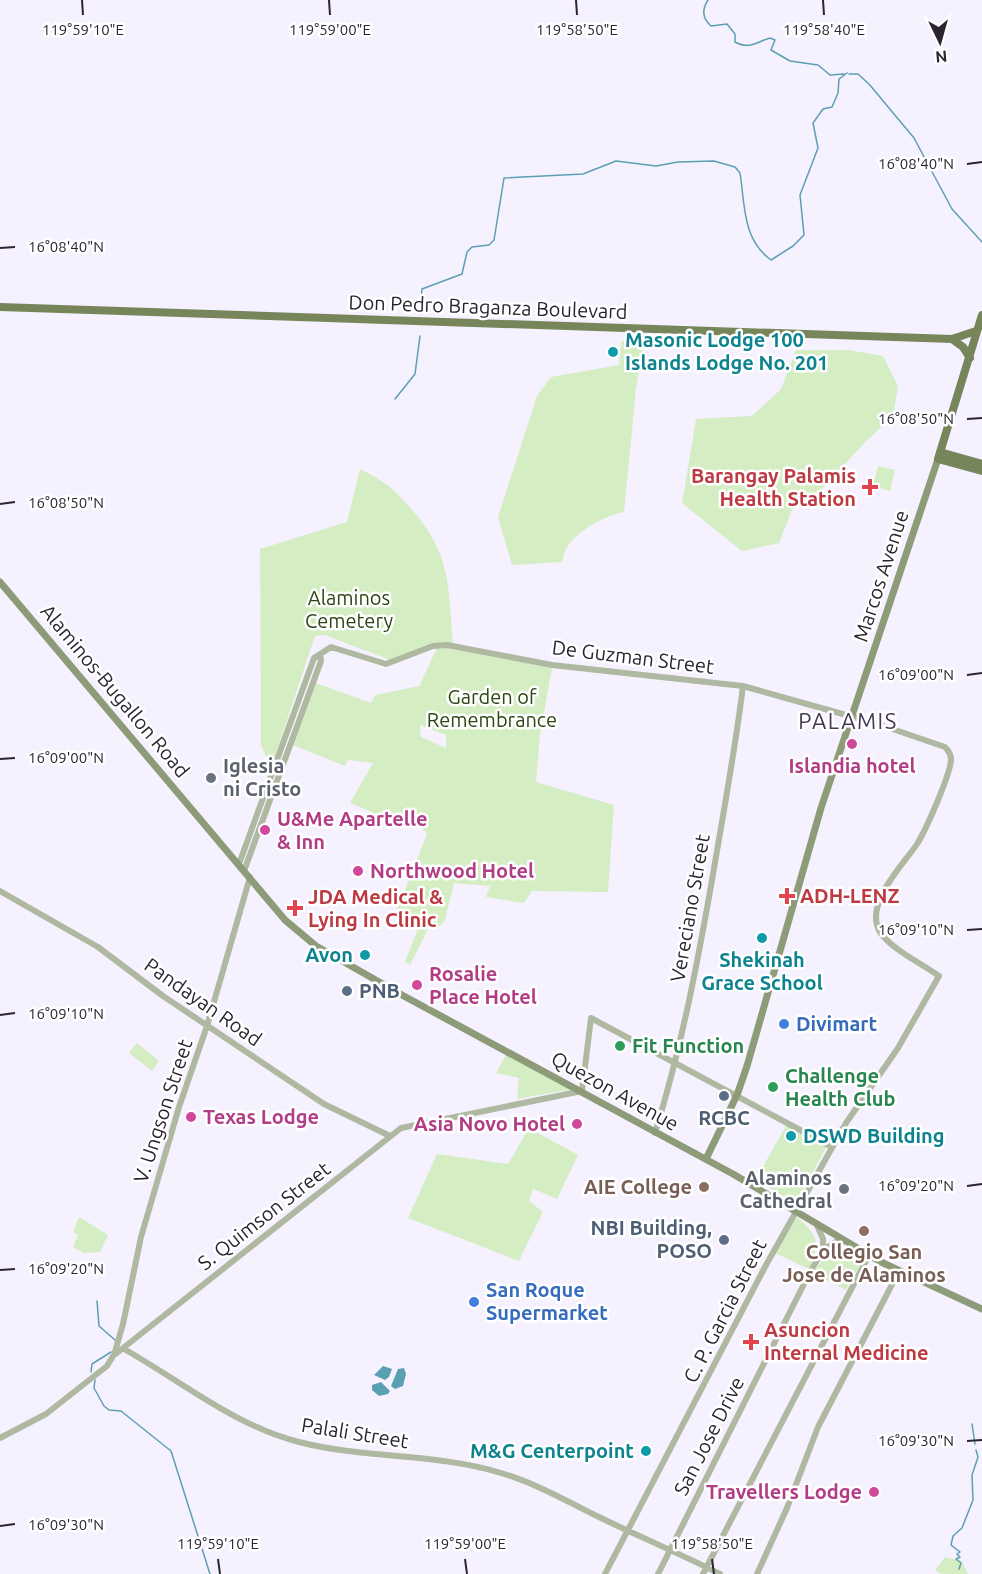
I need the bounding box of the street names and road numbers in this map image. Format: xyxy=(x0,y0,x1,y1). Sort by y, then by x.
street label: Don Pedro Braganza Boulevard xyxy=(348,290,628,323)
street label: Marcos Avenue xyxy=(848,507,913,644)
street label: Alaminos-Bugallon Road xyxy=(36,600,194,782)
street label: De Guzman Street xyxy=(551,635,715,678)
street label: Vereciano Street xyxy=(665,832,714,984)
street label: Pandayan Road xyxy=(140,953,266,1050)
street label: V. Ungson Street xyxy=(128,1036,197,1186)
street label: Quezon Avenue xyxy=(548,1046,683,1135)
street label: S. Quimson Street xyxy=(193,1157,335,1274)
street label: C. P. Garcia Street xyxy=(678,1235,771,1386)
street label: San Jose Drive xyxy=(669,1373,748,1499)
street label: Palali Street xyxy=(300,1413,410,1452)

